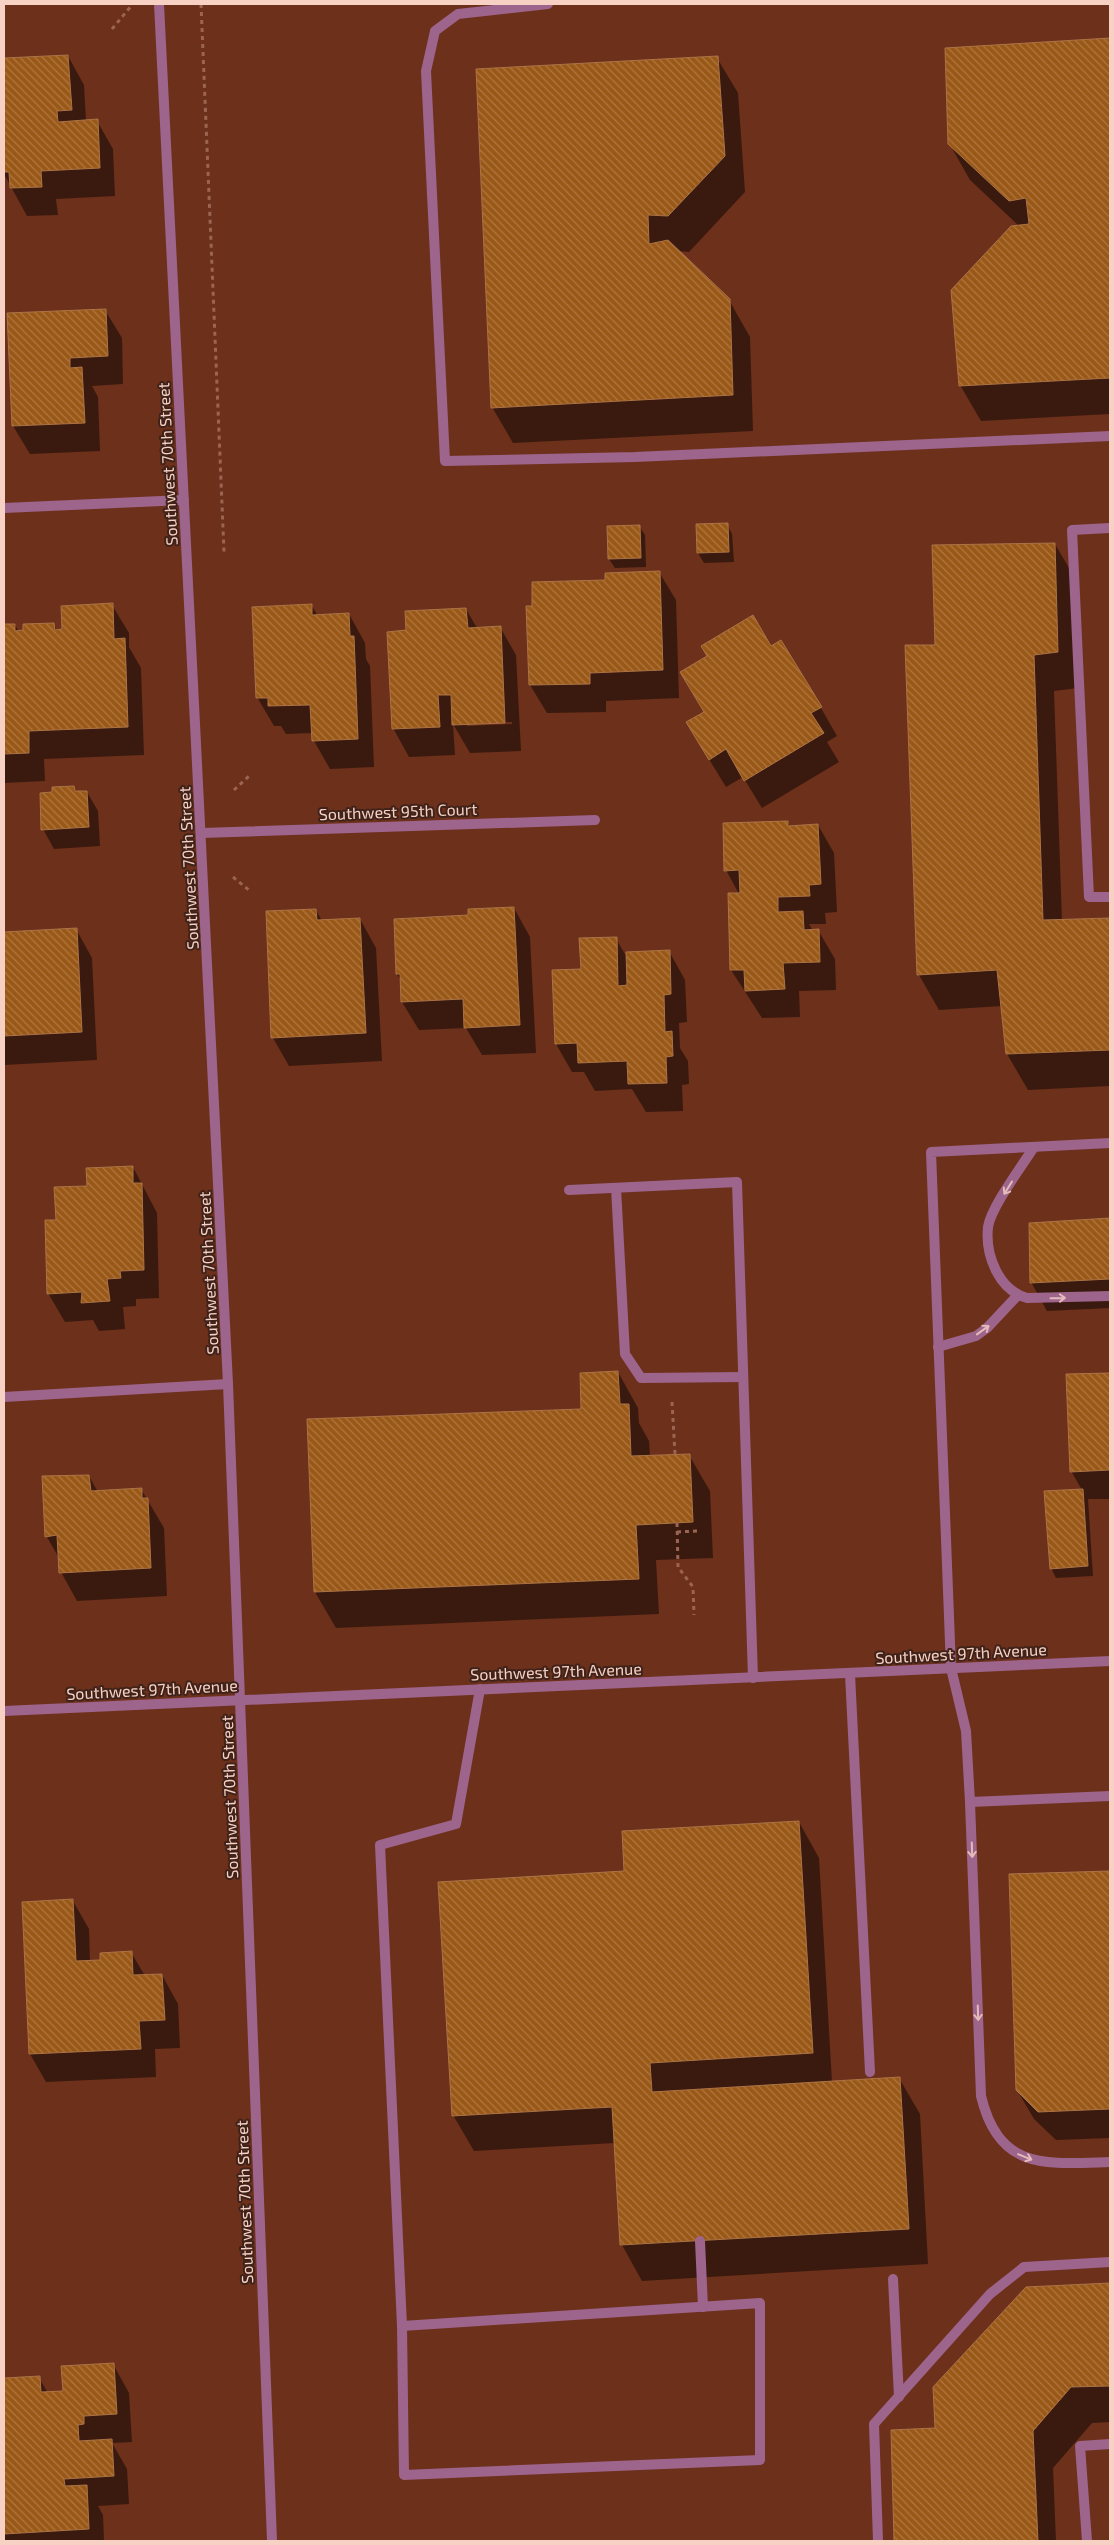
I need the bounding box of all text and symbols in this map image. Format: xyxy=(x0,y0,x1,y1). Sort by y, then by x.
street label: Southwest 70th Street xyxy=(153,382,181,546)
street label: Southwest 70th Street xyxy=(174,786,202,950)
street label: Southwest 95th Court xyxy=(318,799,478,823)
one-way arrow xyxy=(1003,1181,1013,1195)
street label: Southwest 70th Street xyxy=(194,1191,222,1355)
one-way arrow xyxy=(1049,1293,1065,1303)
one-way arrow xyxy=(976,1325,990,1335)
street label: Southwest 97th Avenue xyxy=(875,1639,1047,1667)
street label: Southwest 97th Avenue xyxy=(470,1659,642,1683)
street label: Southwest 97th Avenue xyxy=(66,1675,238,1703)
street label: Southwest 70th Street xyxy=(217,1715,241,1879)
one-way arrow xyxy=(967,1842,977,1858)
one-way arrow xyxy=(973,2004,983,2020)
street label: Southwest 70th Street xyxy=(232,2120,256,2284)
one-way arrow xyxy=(1017,2152,1032,2162)

